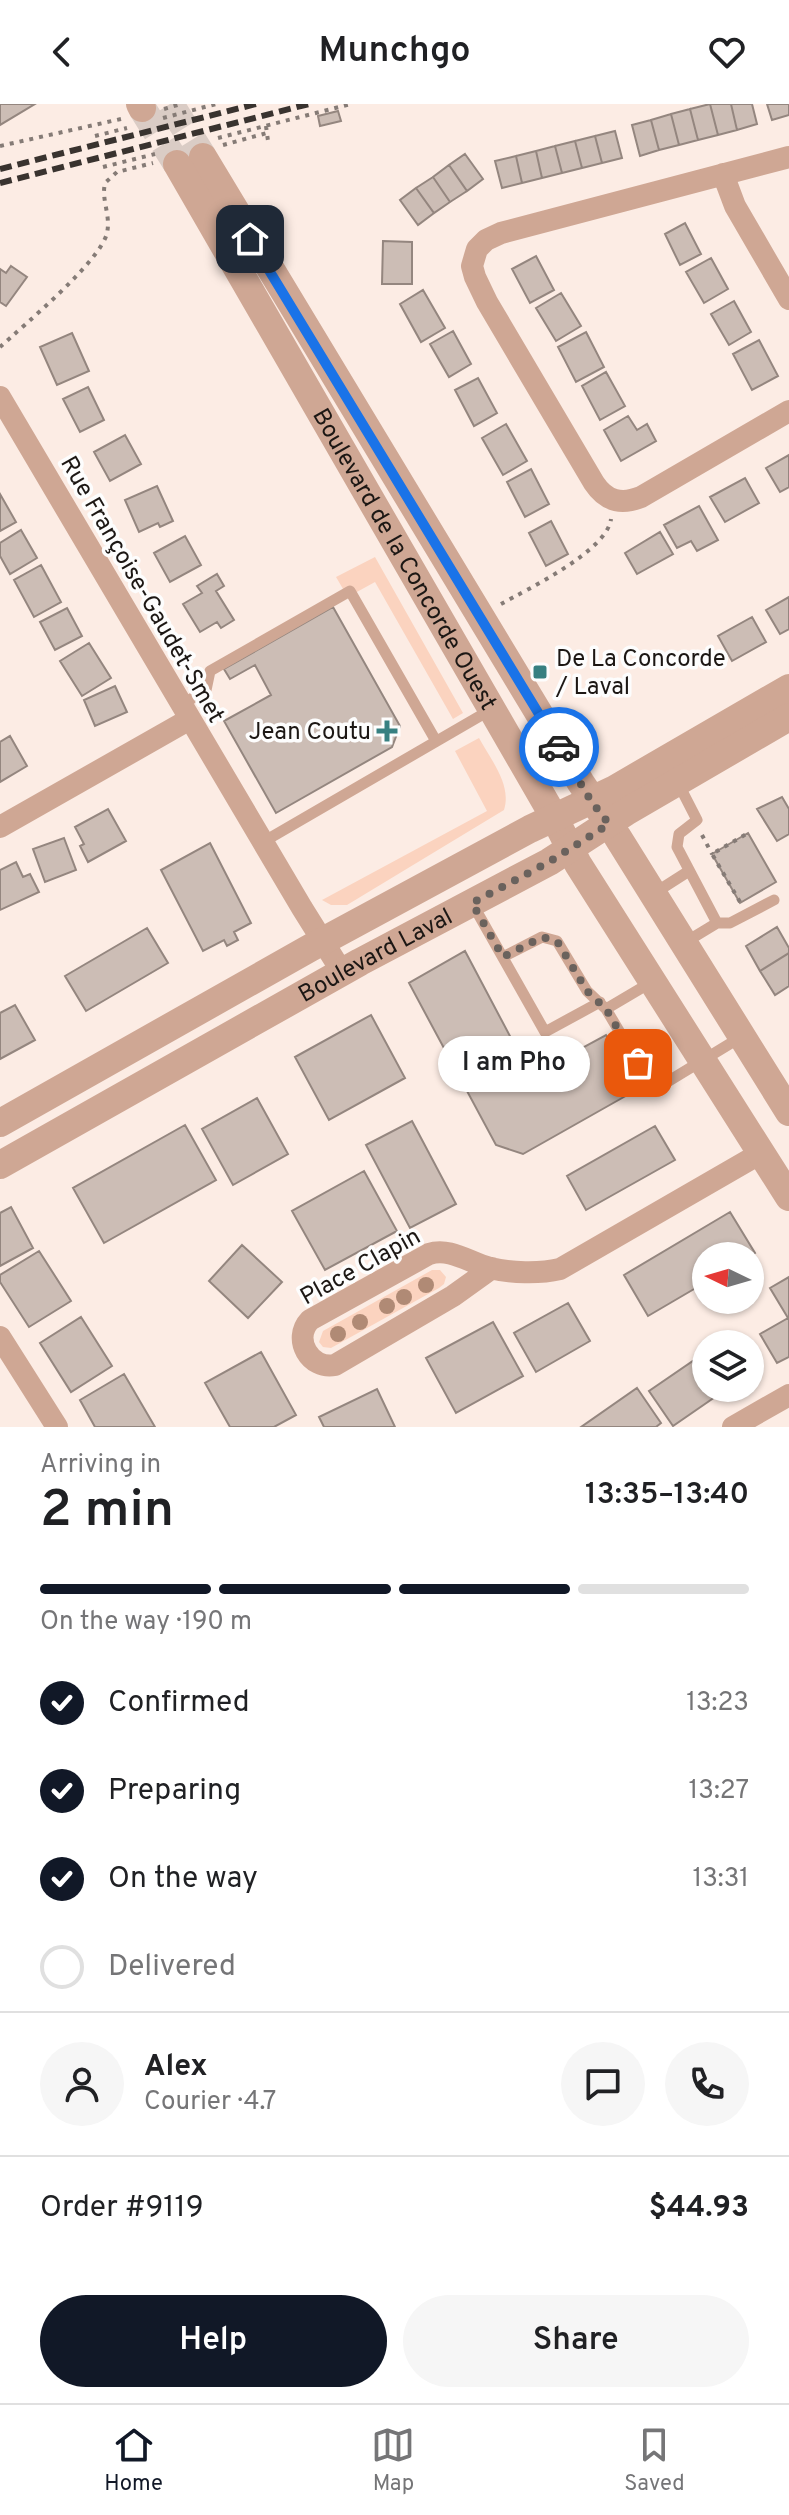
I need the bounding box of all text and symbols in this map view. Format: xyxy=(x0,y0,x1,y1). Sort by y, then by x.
text: Munchgo xyxy=(318,29,471,75)
icon: back xyxy=(40,30,84,74)
icon: heart xyxy=(705,30,749,74)
pin xyxy=(216,205,284,273)
icon: home xyxy=(228,217,272,261)
street label: Boulevard de la Concorde Ouest xyxy=(304,404,502,716)
street label: Rue Françoise-Gaudet-Smet xyxy=(53,451,230,729)
place label: De La Concorde / Laval xyxy=(555,645,726,703)
marker: De La Concorde / Laval xyxy=(531,663,549,681)
courier xyxy=(519,707,599,787)
place label: Jean Coutu xyxy=(248,718,371,748)
marker: Jean Coutu xyxy=(378,722,396,740)
icon: car xyxy=(537,725,581,769)
street label: Boulevard Laval xyxy=(294,903,458,1011)
pin xyxy=(604,1029,672,1097)
callout: I am Pho xyxy=(438,1035,590,1091)
icon: bag xyxy=(616,1041,660,1085)
text: I am Pho xyxy=(462,1047,566,1080)
street label: Place Clapin xyxy=(296,1222,426,1313)
north arrow xyxy=(692,1242,764,1314)
map controls xyxy=(692,1242,764,1402)
button: layers xyxy=(692,1330,764,1402)
text: Arriving in xyxy=(40,1449,161,1482)
text: 13:35–13:40 xyxy=(585,1477,749,1514)
text: 2 min xyxy=(40,1479,174,1545)
text: On the way · 190 m xyxy=(40,1606,252,1639)
icon: check xyxy=(40,1681,84,1725)
text: Confirmed xyxy=(108,1685,250,1722)
text: 13:23 xyxy=(686,1687,749,1720)
icon: check xyxy=(40,1769,84,1813)
text: Preparing xyxy=(108,1773,241,1810)
text: 13:27 xyxy=(689,1775,749,1808)
icon: check xyxy=(40,1857,84,1901)
text: On the way xyxy=(108,1861,258,1898)
text: 13:31 xyxy=(693,1863,749,1896)
text: Delivered xyxy=(108,1949,236,1986)
button: person xyxy=(40,2042,124,2126)
button: chat xyxy=(561,2042,645,2126)
button: phone xyxy=(665,2042,749,2126)
text: Alex xyxy=(144,2049,208,2086)
text: Courier · 4.7 xyxy=(144,2086,276,2119)
text: Order #9119 xyxy=(40,2190,204,2227)
text: $44.93 xyxy=(649,2190,749,2227)
button: Help xyxy=(40,2295,387,2387)
button: Share xyxy=(403,2295,749,2387)
tab: Home xyxy=(104,2423,163,2498)
tab: Map xyxy=(371,2423,415,2498)
tab: Saved xyxy=(624,2423,685,2498)

